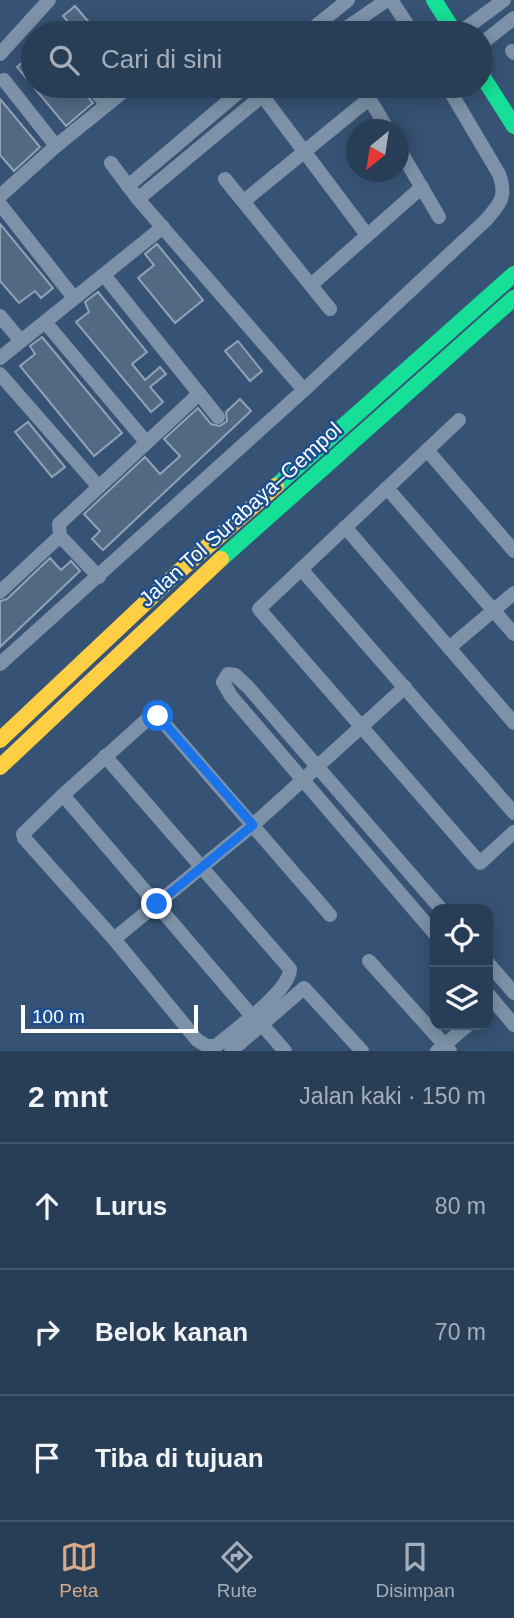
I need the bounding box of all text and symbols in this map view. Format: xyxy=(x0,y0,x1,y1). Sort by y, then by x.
search box xyxy=(21,21,493,98)
icon: search xyxy=(45,41,83,79)
text: Cari di sini xyxy=(101,44,222,74)
north arrow xyxy=(346,119,409,182)
street label: Jalan Tol Surabaya–Gempol xyxy=(134,417,346,611)
route start xyxy=(142,700,173,731)
route end xyxy=(141,888,172,919)
map controls xyxy=(430,904,493,1030)
button: locate xyxy=(430,904,493,967)
button: layers xyxy=(430,967,493,1030)
scale bar xyxy=(21,1002,198,1034)
text: 100 m xyxy=(32,1006,85,1027)
text: 2 mnt xyxy=(28,1080,108,1113)
text: Jalan kaki · 150 m xyxy=(299,1083,486,1109)
icon: ahead xyxy=(28,1187,66,1225)
text: Lurus xyxy=(95,1191,167,1221)
text: 80 m xyxy=(435,1193,486,1219)
icon: right xyxy=(28,1313,66,1351)
text: Belok kanan xyxy=(95,1317,248,1347)
text: 70 m xyxy=(435,1319,486,1345)
icon: arrive xyxy=(28,1439,66,1477)
text: Tiba di tujuan xyxy=(95,1443,264,1473)
tab: Peta xyxy=(59,1538,98,1602)
tab: Rute xyxy=(217,1538,257,1602)
tab: Disimpan xyxy=(376,1538,455,1602)

